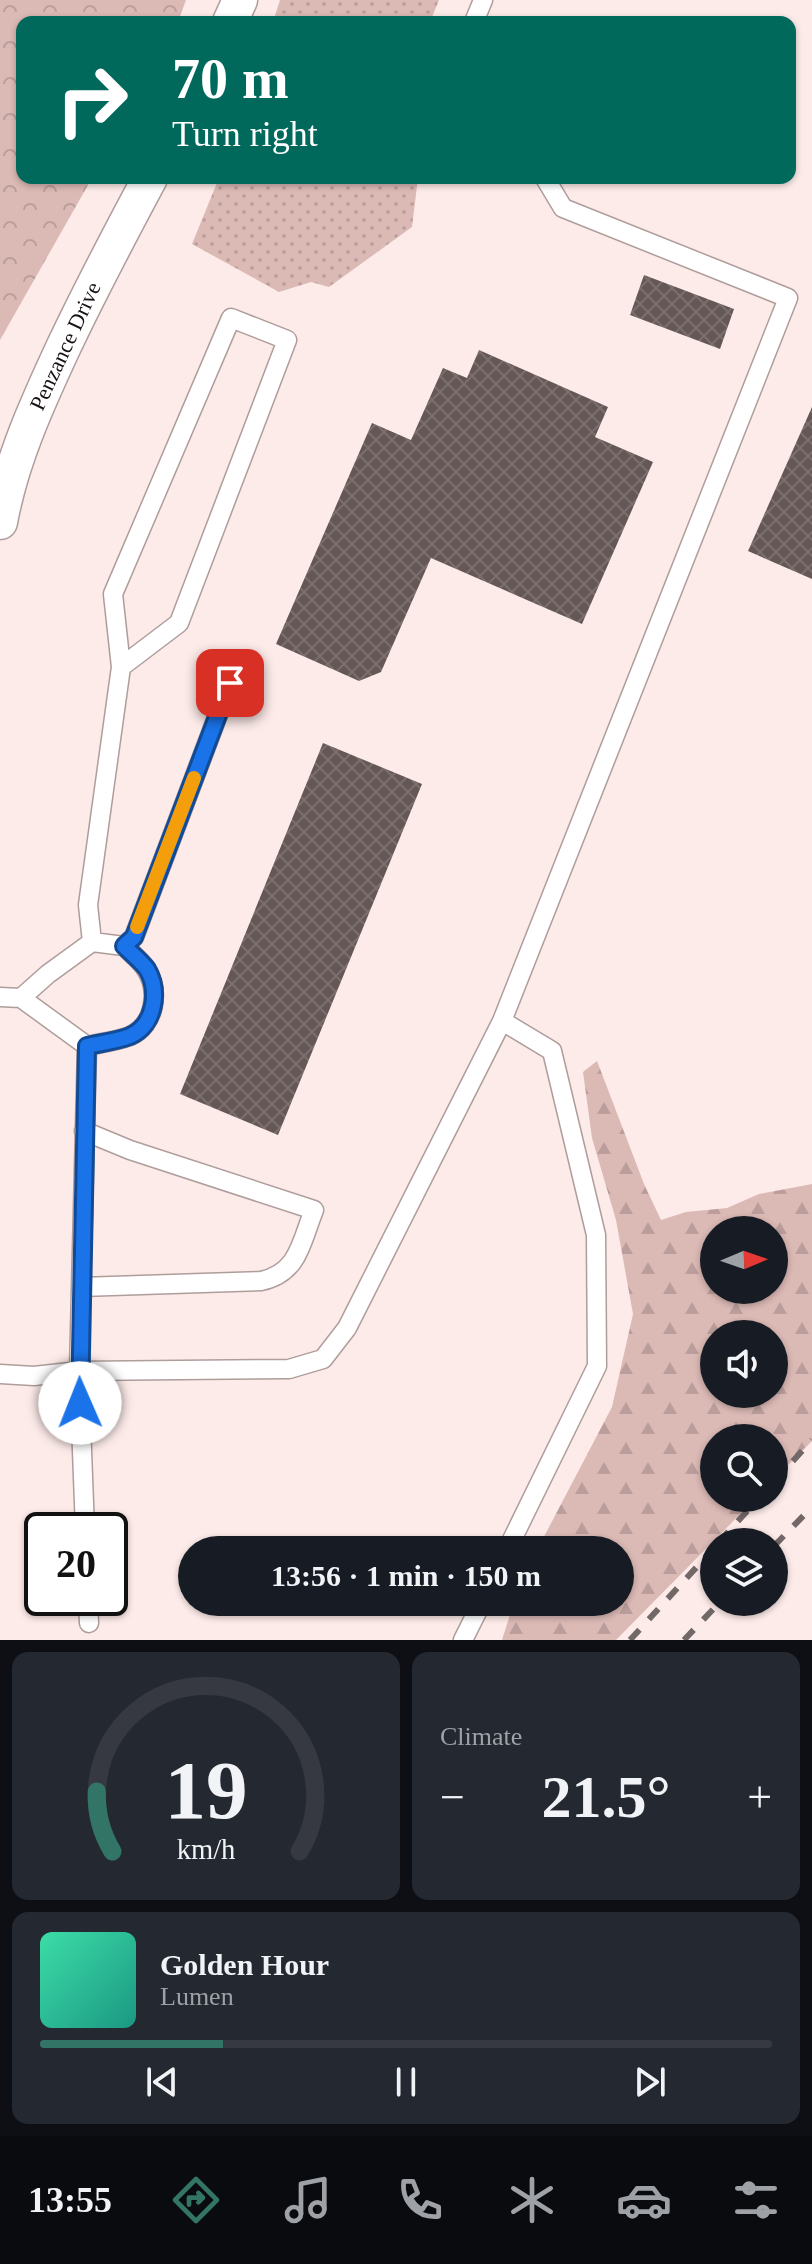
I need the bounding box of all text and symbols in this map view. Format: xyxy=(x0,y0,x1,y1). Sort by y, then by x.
icon: right xyxy=(40,48,144,152)
text: 70 m xyxy=(172,48,289,110)
text: Turn right xyxy=(172,114,318,154)
street label: Penzance Drive xyxy=(24,278,106,414)
pin xyxy=(196,649,264,717)
icon: arrive xyxy=(208,661,252,705)
north arrow xyxy=(700,1216,788,1304)
map controls xyxy=(700,1216,788,1616)
button: sound xyxy=(700,1320,788,1408)
position arrow xyxy=(38,1361,122,1445)
button: search xyxy=(700,1424,788,1512)
speed limit sign: 20 xyxy=(24,1512,128,1616)
button: layers xyxy=(700,1528,788,1616)
text: 13:56 · 1 min · 150 m xyxy=(271,1559,541,1592)
text: Climate xyxy=(440,1722,522,1751)
text: 19 xyxy=(164,1744,248,1836)
text: 21.5° xyxy=(542,1764,671,1830)
text: − xyxy=(440,1773,465,1822)
text: + xyxy=(747,1773,772,1822)
text: km/h xyxy=(177,1834,235,1865)
text: Golden Hour xyxy=(160,1948,329,1981)
text: Lumen xyxy=(160,1982,234,2011)
icon: previous xyxy=(140,2060,184,2104)
icon: pause xyxy=(384,2060,428,2104)
icon: next xyxy=(628,2060,672,2104)
icon: directions xyxy=(168,2172,224,2228)
icon: music xyxy=(280,2172,336,2228)
icon: phone xyxy=(392,2172,448,2228)
icon: climate xyxy=(504,2172,560,2228)
icon: car xyxy=(616,2172,672,2228)
icon: filters xyxy=(728,2172,784,2228)
text: 13:55 xyxy=(28,2180,112,2220)

